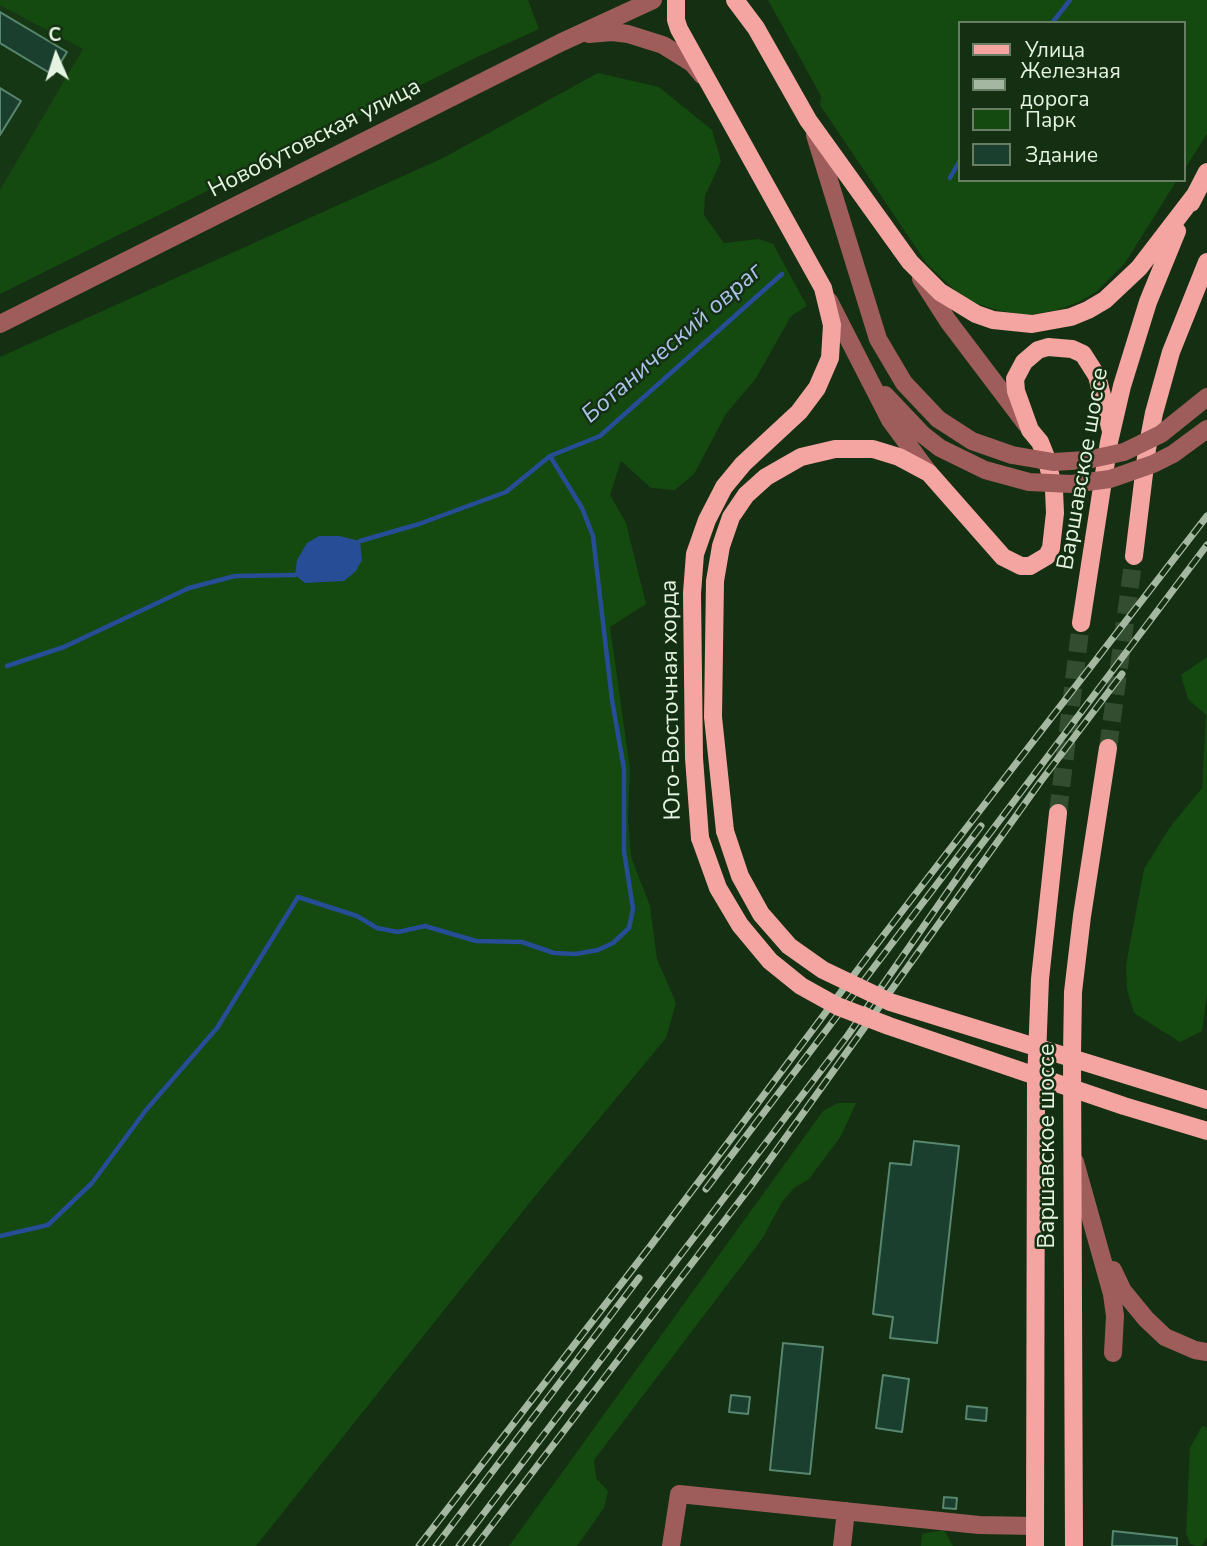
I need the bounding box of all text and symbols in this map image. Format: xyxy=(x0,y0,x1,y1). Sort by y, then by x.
north arrow xyxy=(21,21,91,91)
legend xyxy=(958,21,1186,182)
text: С xyxy=(48,22,62,48)
text: Улица xyxy=(1025,36,1085,64)
text: Железная дорога xyxy=(1020,57,1121,113)
street label: Новобутовская улица xyxy=(204,73,426,205)
text: Парк xyxy=(1025,106,1076,134)
text: Здание xyxy=(1025,141,1098,169)
water label: Ботанический овраг xyxy=(577,258,769,430)
street label: Варшавское шоссе xyxy=(1053,366,1115,572)
street label: Юго-Восточная хорда xyxy=(656,579,688,821)
street label: Варшавское шоссе xyxy=(1034,1044,1062,1248)

